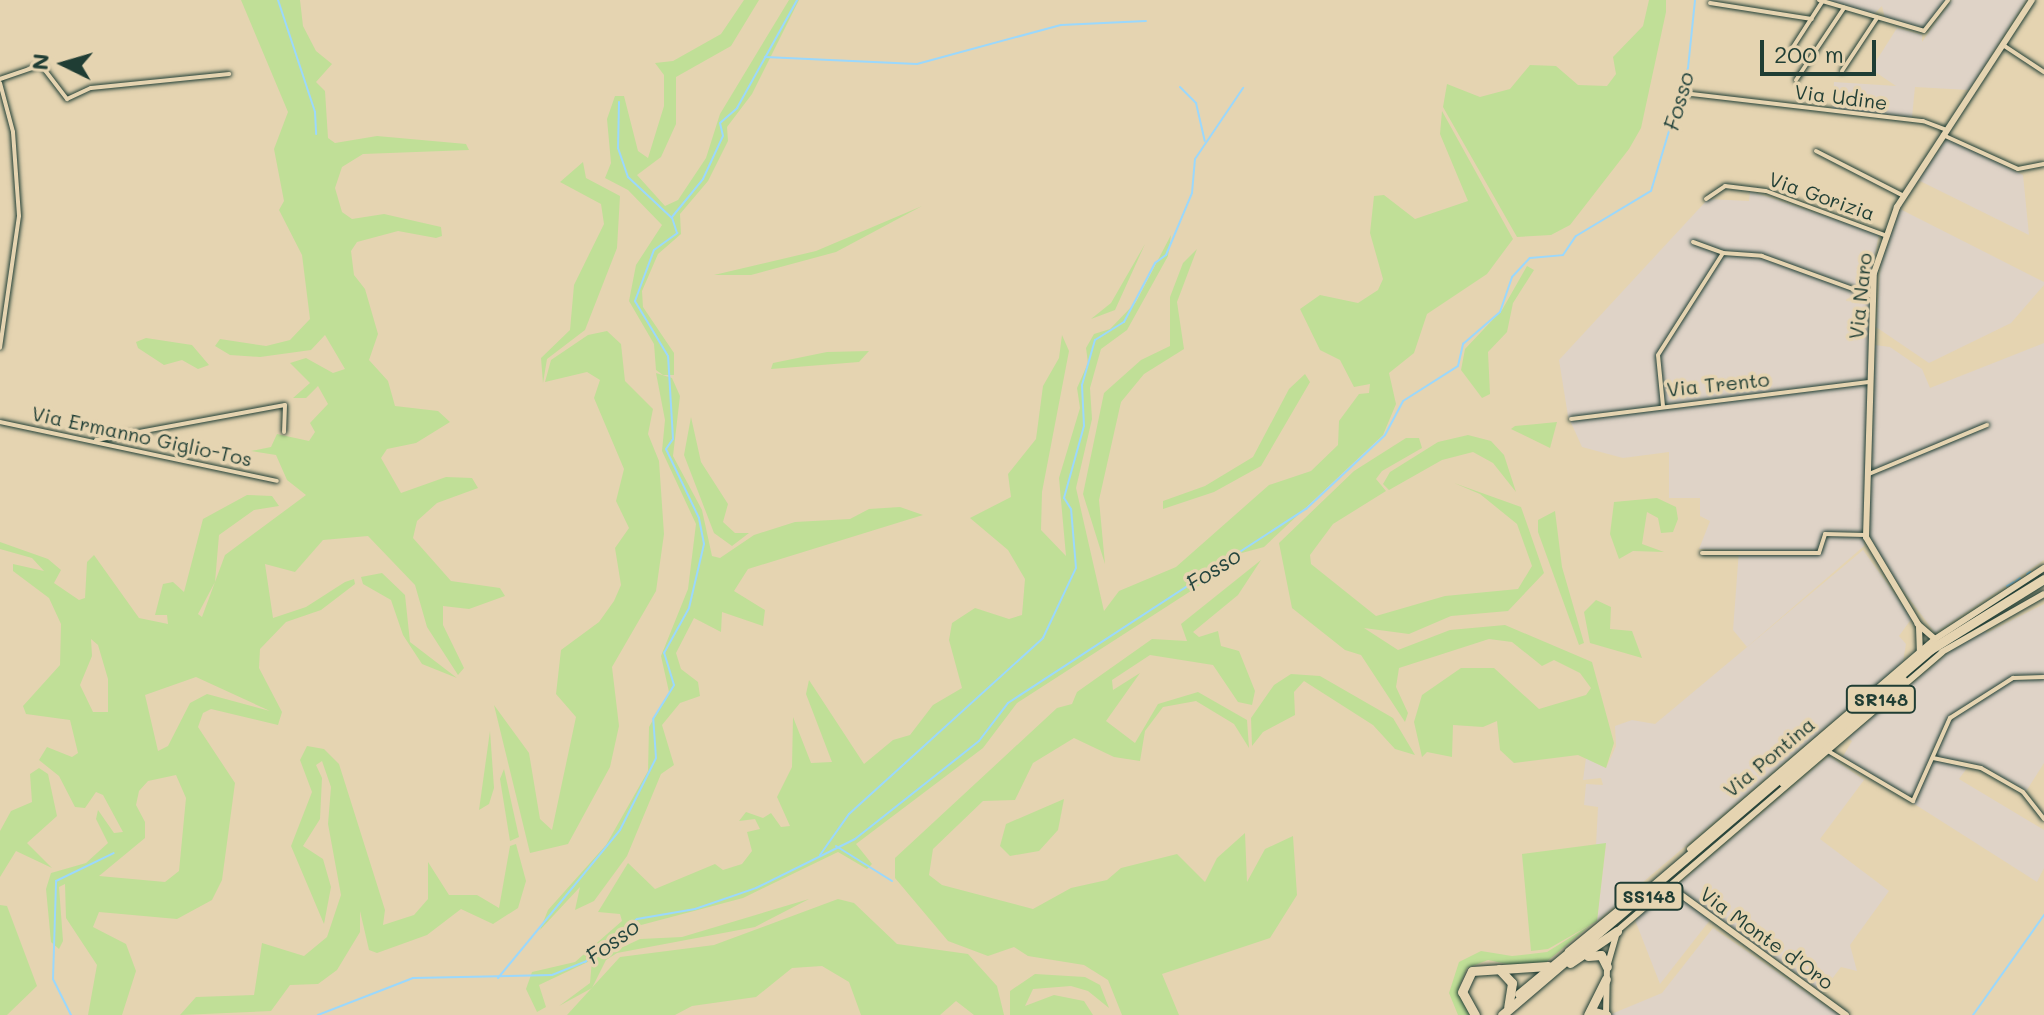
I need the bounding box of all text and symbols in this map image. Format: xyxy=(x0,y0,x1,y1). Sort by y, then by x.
north arrow xyxy=(24,24,104,104)
scale bar xyxy=(1764,24,1880,74)
text: 200 m xyxy=(1774,38,1844,69)
text: N xyxy=(24,52,55,71)
water label: Fosso xyxy=(1657,69,1699,133)
street label: Via Udine xyxy=(1793,79,1889,115)
street label: Via Gorizia xyxy=(1766,167,1878,225)
street label: Via Naro xyxy=(1844,252,1876,340)
street label: Via Trento xyxy=(1665,367,1771,401)
street label: Via Ermanno Giglio-Tos xyxy=(30,401,254,471)
water label: Fosso xyxy=(1181,542,1245,596)
road number: SR148 xyxy=(1845,685,1917,713)
street label: Via Pontina xyxy=(1719,712,1819,802)
road number: SS148 xyxy=(1613,882,1685,910)
street label: Via Monte d'Oro xyxy=(1696,882,1838,994)
water label: Fosso xyxy=(580,913,644,969)

